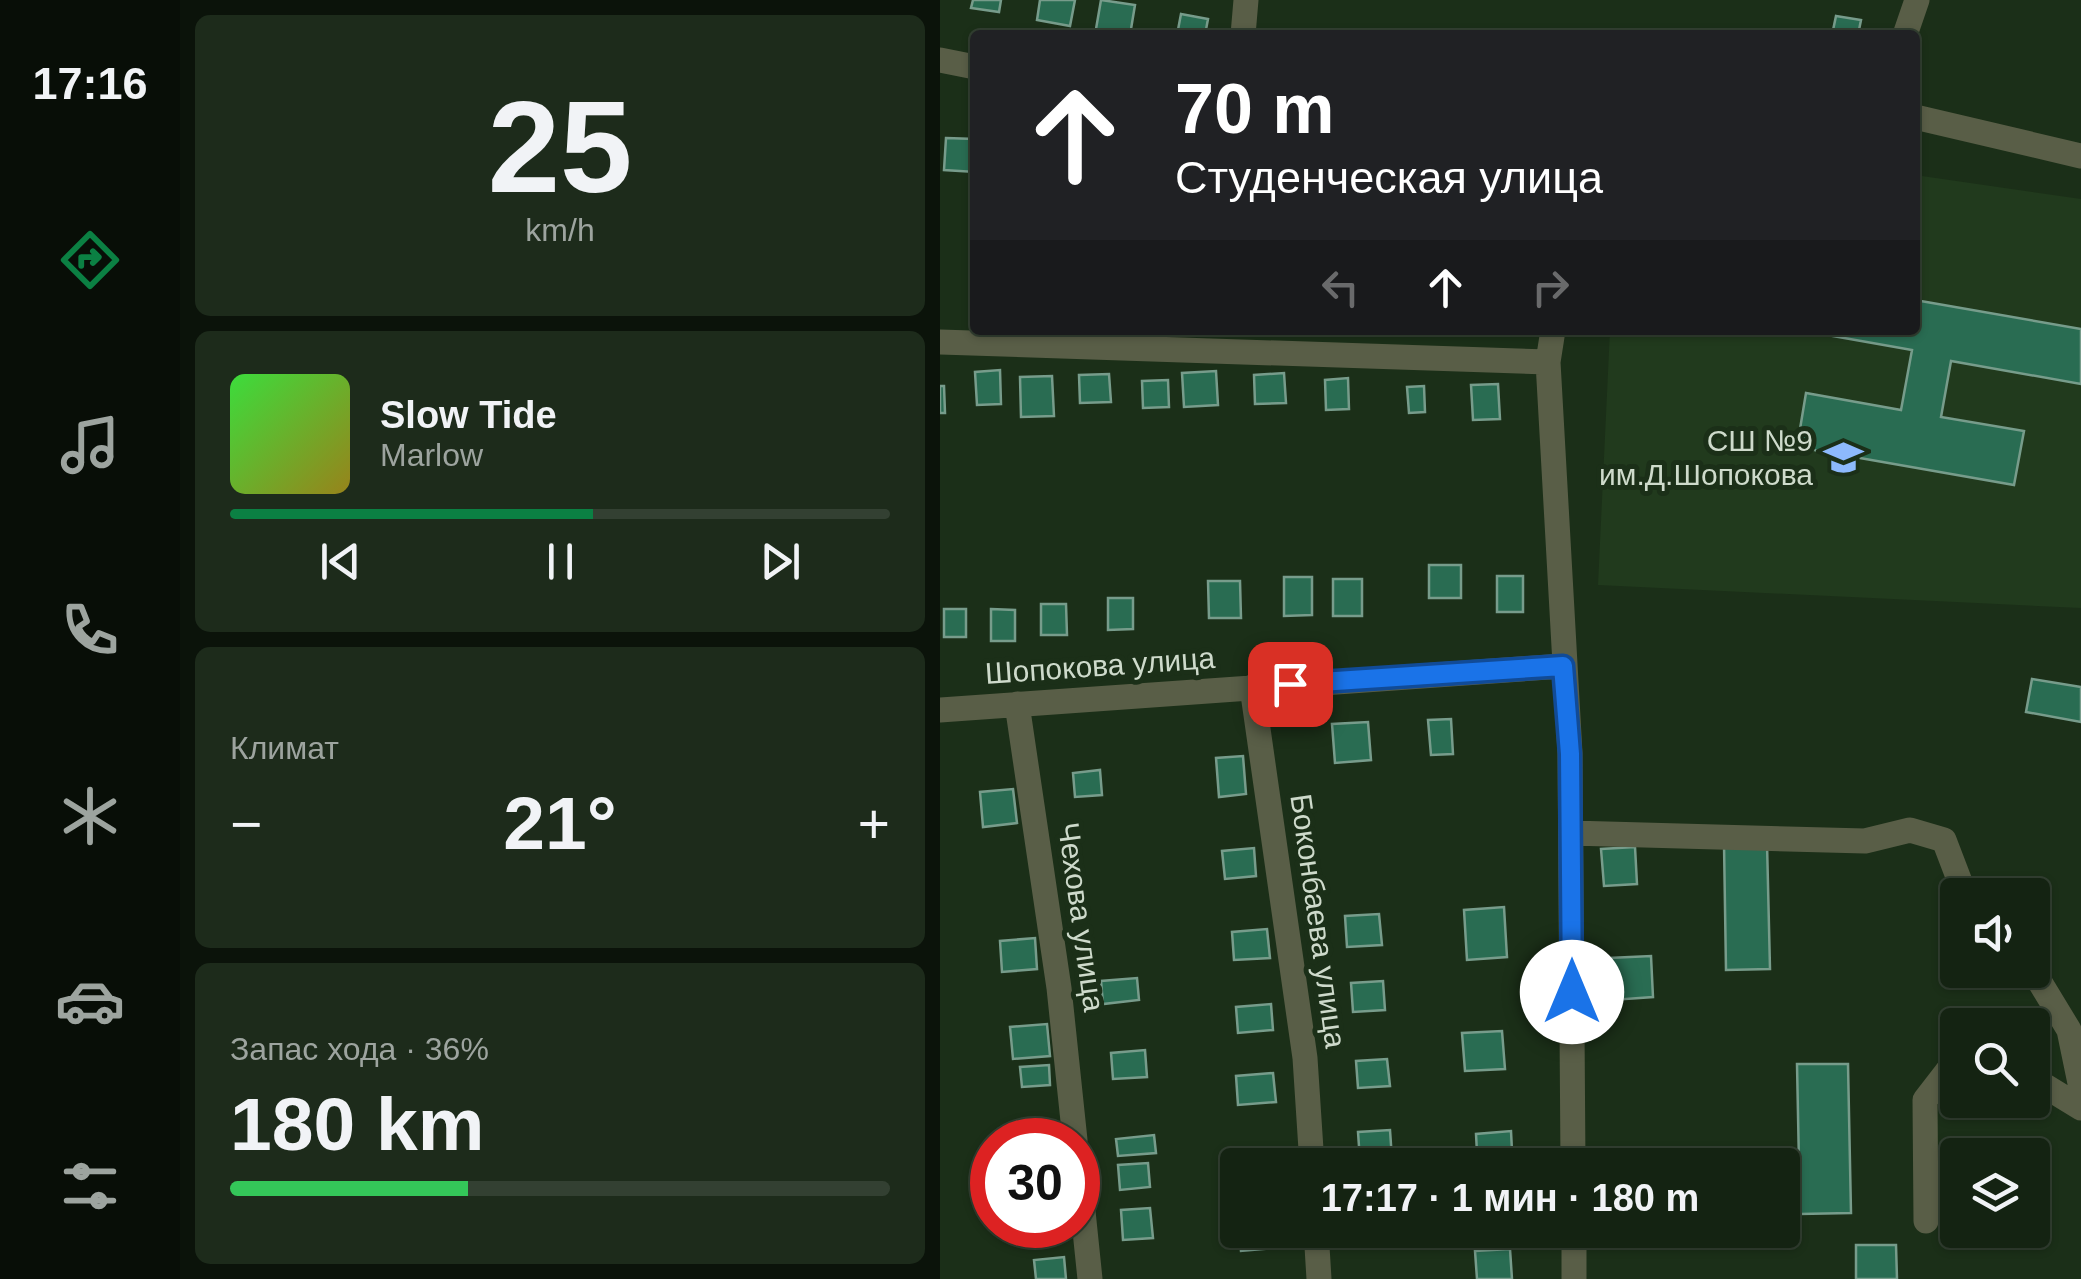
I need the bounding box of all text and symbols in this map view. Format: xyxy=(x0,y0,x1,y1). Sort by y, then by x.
text: 17:16 xyxy=(32,58,148,109)
icon: ahead xyxy=(1010,70,1140,200)
text: 70 m xyxy=(1175,70,1335,148)
text: 25 xyxy=(488,74,632,220)
text: Студенческая улица xyxy=(1175,152,1603,203)
text: km/h xyxy=(525,212,595,248)
icon: directions xyxy=(55,225,125,295)
icon: left xyxy=(1313,260,1368,315)
icon: ahead xyxy=(1418,260,1473,315)
icon: right xyxy=(1523,260,1578,315)
text: Slow Tide xyxy=(380,394,557,436)
icon: music xyxy=(55,410,125,480)
place label: СШ №9 им.Д.Шопокова xyxy=(1599,424,1813,491)
text: Marlow xyxy=(380,437,483,473)
school or university icon: СШ №9 им.Д.Шопокова xyxy=(1822,437,1864,479)
icon: previous xyxy=(313,534,368,589)
icon: pause xyxy=(533,534,588,589)
icon: next xyxy=(753,534,808,589)
icon: phone xyxy=(55,595,125,665)
street label: Шопокова улица xyxy=(984,641,1216,690)
pin xyxy=(1248,642,1333,727)
icon: arrive xyxy=(1263,657,1318,712)
text: Климат xyxy=(230,730,339,766)
icon: climate xyxy=(55,781,125,851)
text: 21° xyxy=(503,781,617,865)
street label: Боконбаева улица xyxy=(1284,792,1353,1050)
text: − xyxy=(230,793,262,855)
text: + xyxy=(858,793,890,855)
street label: Чехова улица xyxy=(1052,820,1111,1014)
map controls xyxy=(1940,878,2050,1248)
button: sound xyxy=(1940,878,2050,988)
position arrow xyxy=(1520,940,1624,1044)
icon: car xyxy=(55,966,125,1036)
button: search xyxy=(1940,1008,2050,1118)
text: Запас хода · 36% xyxy=(230,1031,489,1067)
text: 180 km xyxy=(230,1082,484,1166)
speed limit sign: 30 xyxy=(970,1118,1100,1248)
button: layers xyxy=(1940,1138,2050,1248)
icon: filters xyxy=(55,1151,125,1221)
text: 17:17 · 1 мин · 180 m xyxy=(1321,1177,1699,1219)

